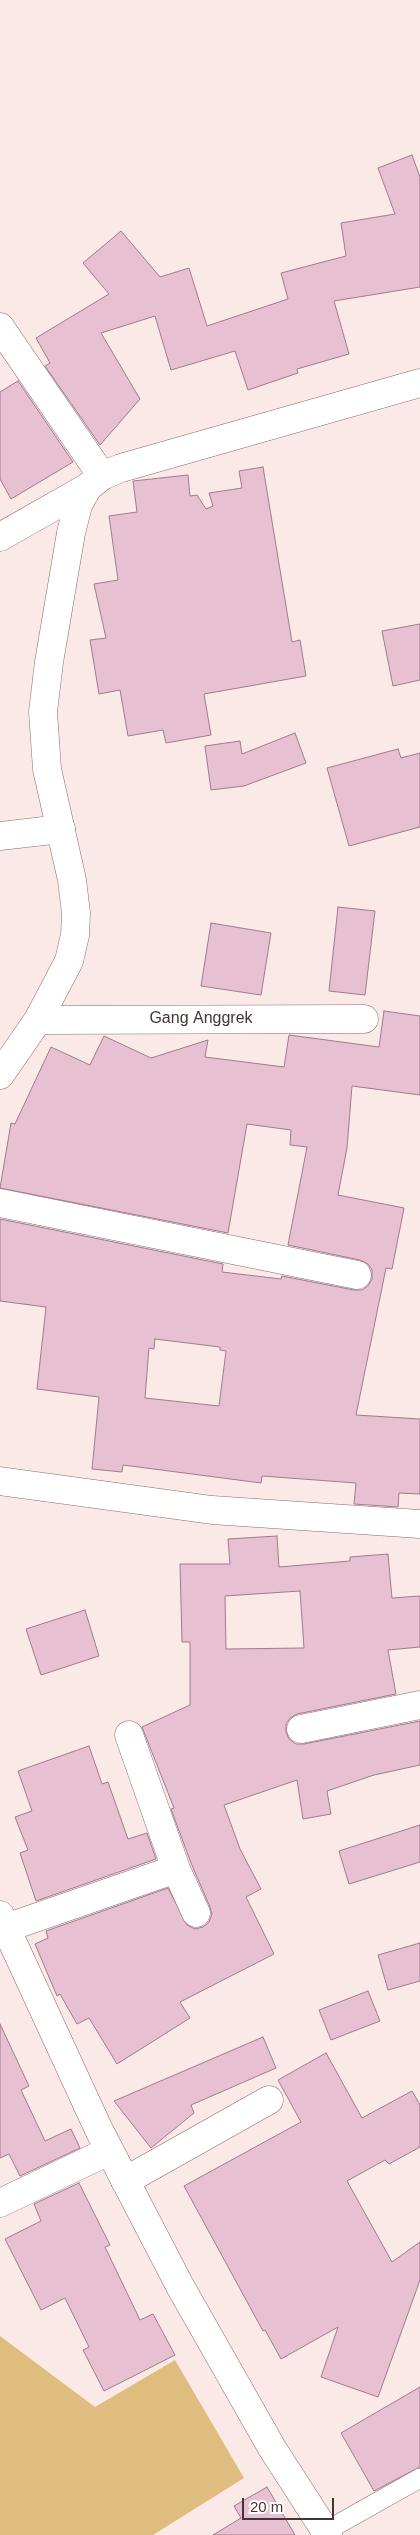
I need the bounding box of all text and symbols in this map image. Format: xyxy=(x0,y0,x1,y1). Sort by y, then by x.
street label: Gang Anggrek xyxy=(149,1009,253,1029)
scale bar xyxy=(245,2488,338,2520)
text: 20 m xyxy=(250,2498,283,2515)

